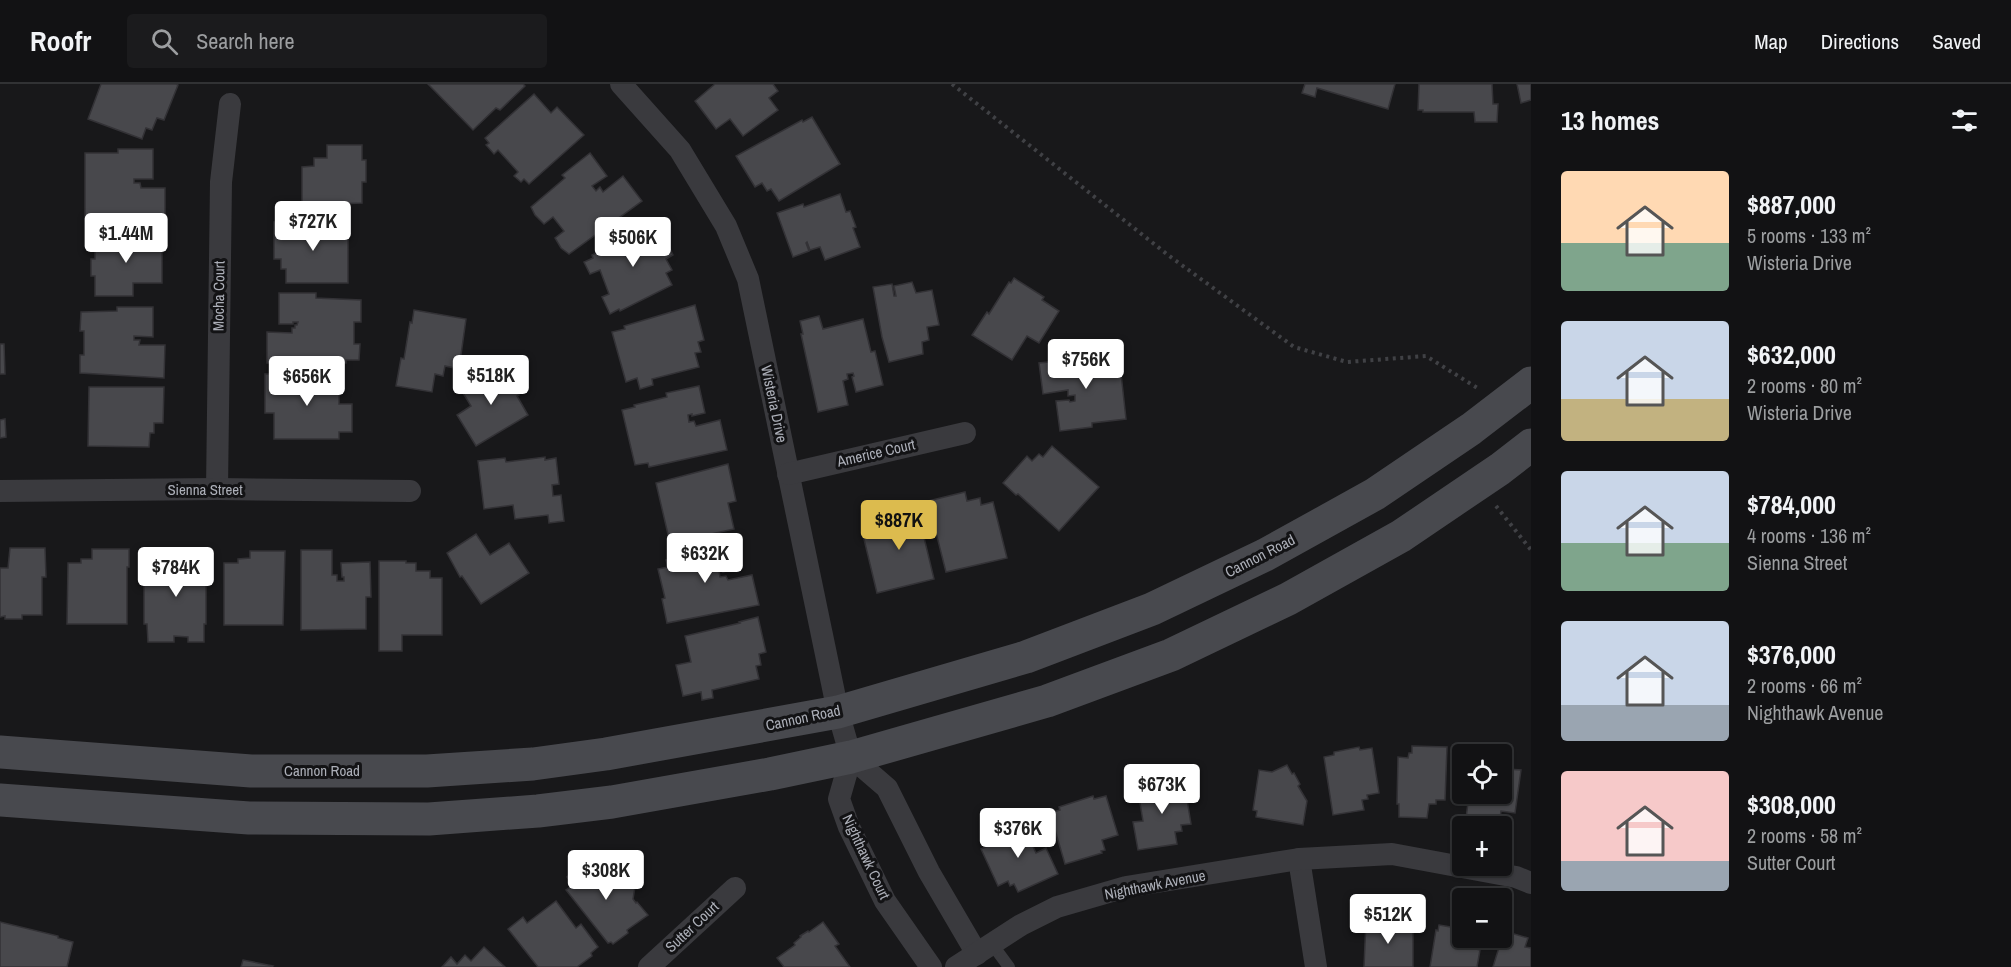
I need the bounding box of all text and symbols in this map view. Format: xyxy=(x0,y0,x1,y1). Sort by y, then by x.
search box xyxy=(127,14,547,68)
text: Roofr xyxy=(30,22,91,60)
icon: search xyxy=(148,25,181,58)
text: Search here xyxy=(196,26,295,56)
text: Map xyxy=(1754,27,1788,56)
text: Directions xyxy=(1821,27,1899,56)
text: Saved xyxy=(1932,27,1981,56)
text: 13 homes xyxy=(1561,103,1659,138)
icon: filters xyxy=(1948,104,1981,137)
text: $887,000 xyxy=(1747,187,1836,222)
icon: home xyxy=(1609,195,1681,267)
pin: $727K xyxy=(271,201,355,252)
text: $727K xyxy=(289,207,337,234)
pin: $1.44M xyxy=(77,213,175,264)
pin: $506K xyxy=(591,217,675,268)
text: $1.44M xyxy=(99,219,153,246)
text: 5 rooms · 133 m² xyxy=(1747,222,1871,249)
text: $506K xyxy=(609,223,657,250)
text: Wisteria Drive xyxy=(1747,249,1852,276)
street label: Mocha Court xyxy=(207,260,230,331)
text: $632,000 xyxy=(1747,337,1836,372)
pin: $756K xyxy=(1044,339,1128,390)
text: $756K xyxy=(1062,345,1110,372)
icon: home xyxy=(1609,345,1681,417)
pin: $518K xyxy=(449,355,533,406)
pin: $656K xyxy=(265,356,349,407)
text: $518K xyxy=(467,361,515,388)
text: $656K xyxy=(283,362,331,389)
street label: Wisteria Drive xyxy=(756,363,793,445)
text: 2 rooms · 80 m² xyxy=(1747,372,1862,399)
text: Wisteria Drive xyxy=(1747,399,1852,426)
street label: Americe Court xyxy=(834,433,917,472)
street label: Sienna Street xyxy=(167,479,243,500)
text: $784,000 xyxy=(1747,487,1836,522)
icon: home xyxy=(1609,495,1681,567)
pin: $887K xyxy=(857,500,941,551)
text: $887K xyxy=(875,506,923,533)
text: 4 rooms · 136 m² xyxy=(1747,522,1871,549)
street label: Cannon Road xyxy=(1221,529,1298,582)
pin: $632K xyxy=(663,533,747,584)
text: $632K xyxy=(681,539,729,566)
pin: $784K xyxy=(134,547,218,598)
text: Sienna Street xyxy=(1747,549,1847,576)
text: $784K xyxy=(152,553,200,580)
text: $376,000 xyxy=(1747,637,1836,672)
icon: home xyxy=(1609,645,1681,717)
text: 2 rooms · 66 m² xyxy=(1747,672,1862,699)
street label: Cannon Road xyxy=(764,699,842,736)
text: Nighthawk Avenue xyxy=(1747,699,1883,726)
map controls xyxy=(1452,744,1512,948)
button: locate xyxy=(1452,744,1512,804)
street label: Cannon Road xyxy=(284,760,360,781)
pin: $673K xyxy=(1120,764,1204,815)
text: $673K xyxy=(1138,770,1186,797)
text: $308,000 xyxy=(1747,787,1836,822)
icon: home xyxy=(1609,795,1681,867)
pin: $376K xyxy=(976,808,1060,859)
street label: Nighthawk Court xyxy=(838,811,896,903)
text: $376K xyxy=(994,814,1042,841)
button: + xyxy=(1452,816,1512,876)
text: 2 rooms · 58 m² xyxy=(1747,822,1862,849)
text: Sutter Court xyxy=(1747,849,1835,876)
pin: $308K xyxy=(564,850,648,901)
text: $308K xyxy=(582,856,630,883)
street label: Nighthawk Avenue xyxy=(1103,864,1207,905)
button: − xyxy=(1452,888,1512,948)
pin: $512K xyxy=(1346,894,1430,945)
street label: Sutter Court xyxy=(660,896,723,957)
text: $512K xyxy=(1364,900,1412,927)

